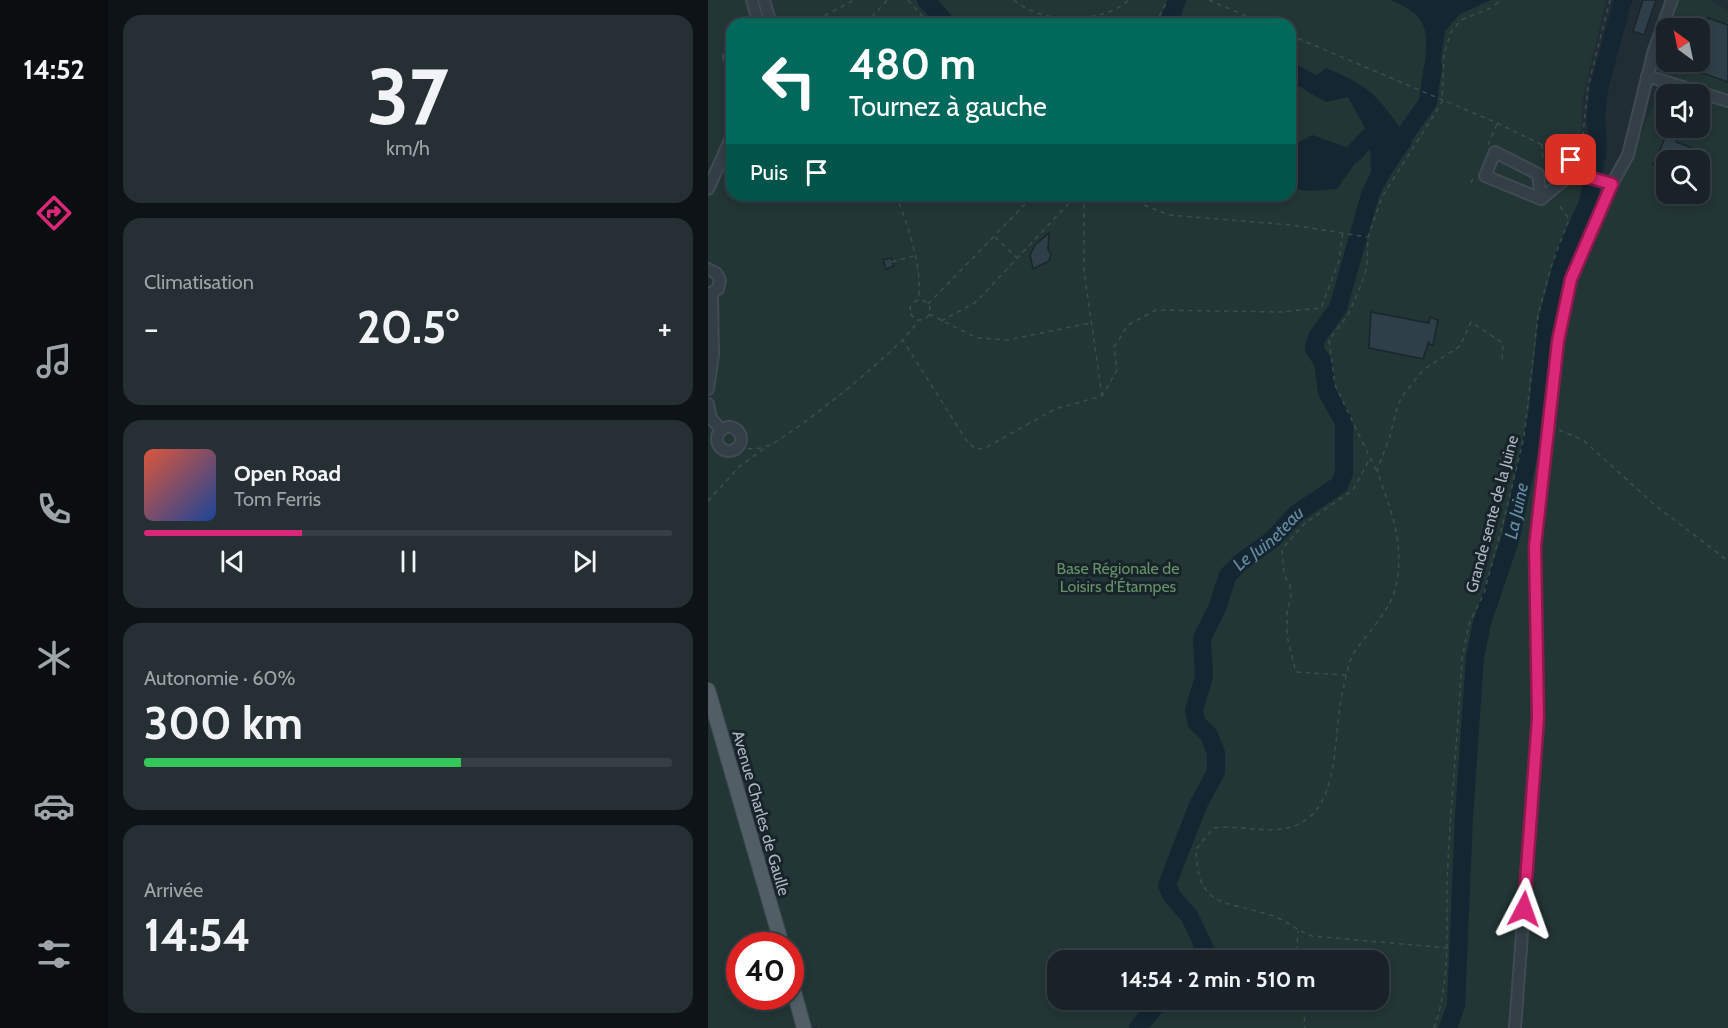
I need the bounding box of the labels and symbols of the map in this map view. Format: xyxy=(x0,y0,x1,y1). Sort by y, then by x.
north arrow xyxy=(1656,18,1710,72)
pin xyxy=(1545,134,1596,185)
street label: Grande sente de la Juine xyxy=(1462,433,1522,595)
water label: La Juine xyxy=(1500,481,1533,541)
water label: Le Juineteau xyxy=(1228,501,1308,575)
park label: Base Régionale de Loisirs d'Étampes xyxy=(1057,559,1179,596)
street label: Avenue Charles de Gaulle xyxy=(728,728,794,898)
position arrow xyxy=(1492,877,1556,941)
speed limit sign: 40 xyxy=(726,932,804,1010)

